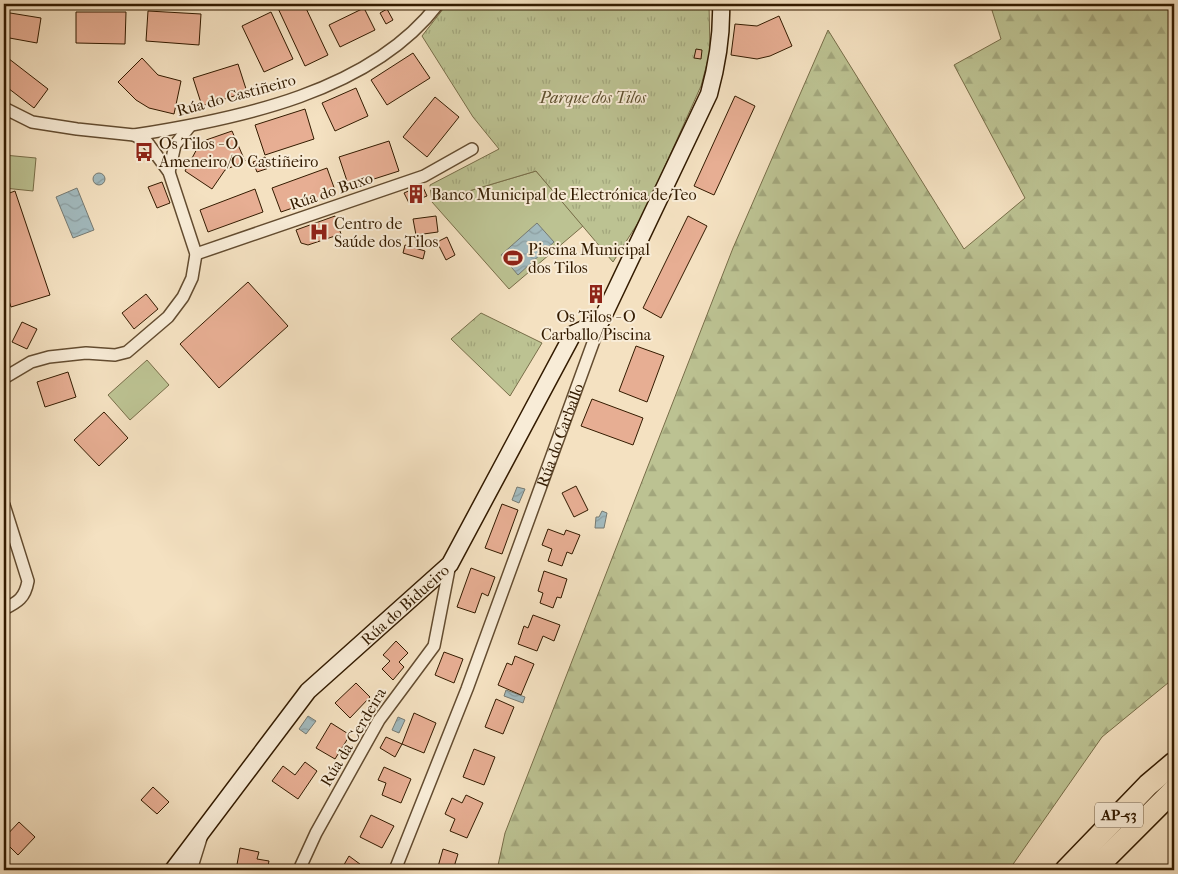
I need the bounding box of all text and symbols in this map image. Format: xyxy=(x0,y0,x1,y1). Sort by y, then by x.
street label: Rúa do Castiñeiro xyxy=(174,70,298,120)
park label: Parque dos Tilos xyxy=(539,88,647,107)
place label: Os Tilos - O Ameneiro/O Castiñeiro xyxy=(158,134,318,171)
bus stop icon: Os Tilos - O Ameneiro/O Castiñeiro xyxy=(133,141,155,163)
street label: Rúa do Buxo xyxy=(287,168,375,214)
building icon: Banco Municipal de Electrónica de Teo xyxy=(405,183,427,205)
place label: Banco Municipal de Electrónica de Teo xyxy=(431,185,697,204)
place label: Centro de Saúde dos Tilos xyxy=(334,214,438,251)
hospital icon: Centro de Saúde dos Tilos xyxy=(308,221,330,243)
place label: Piscina Municipal dos Tilos xyxy=(528,240,650,277)
sports icon: Piscina Municipal dos Tilos xyxy=(502,247,524,269)
building icon: Os Tilos - O Carballo/Piscina xyxy=(585,283,607,305)
place label: Os Tilos - O Carballo/Piscina xyxy=(541,307,652,344)
street label: Rúa do Carballo xyxy=(532,381,587,490)
street label: Rúa do Bidueiro xyxy=(357,560,453,649)
street label: Rúa da Cerdeira xyxy=(316,684,390,790)
road number: AP-53 xyxy=(1095,802,1143,828)

